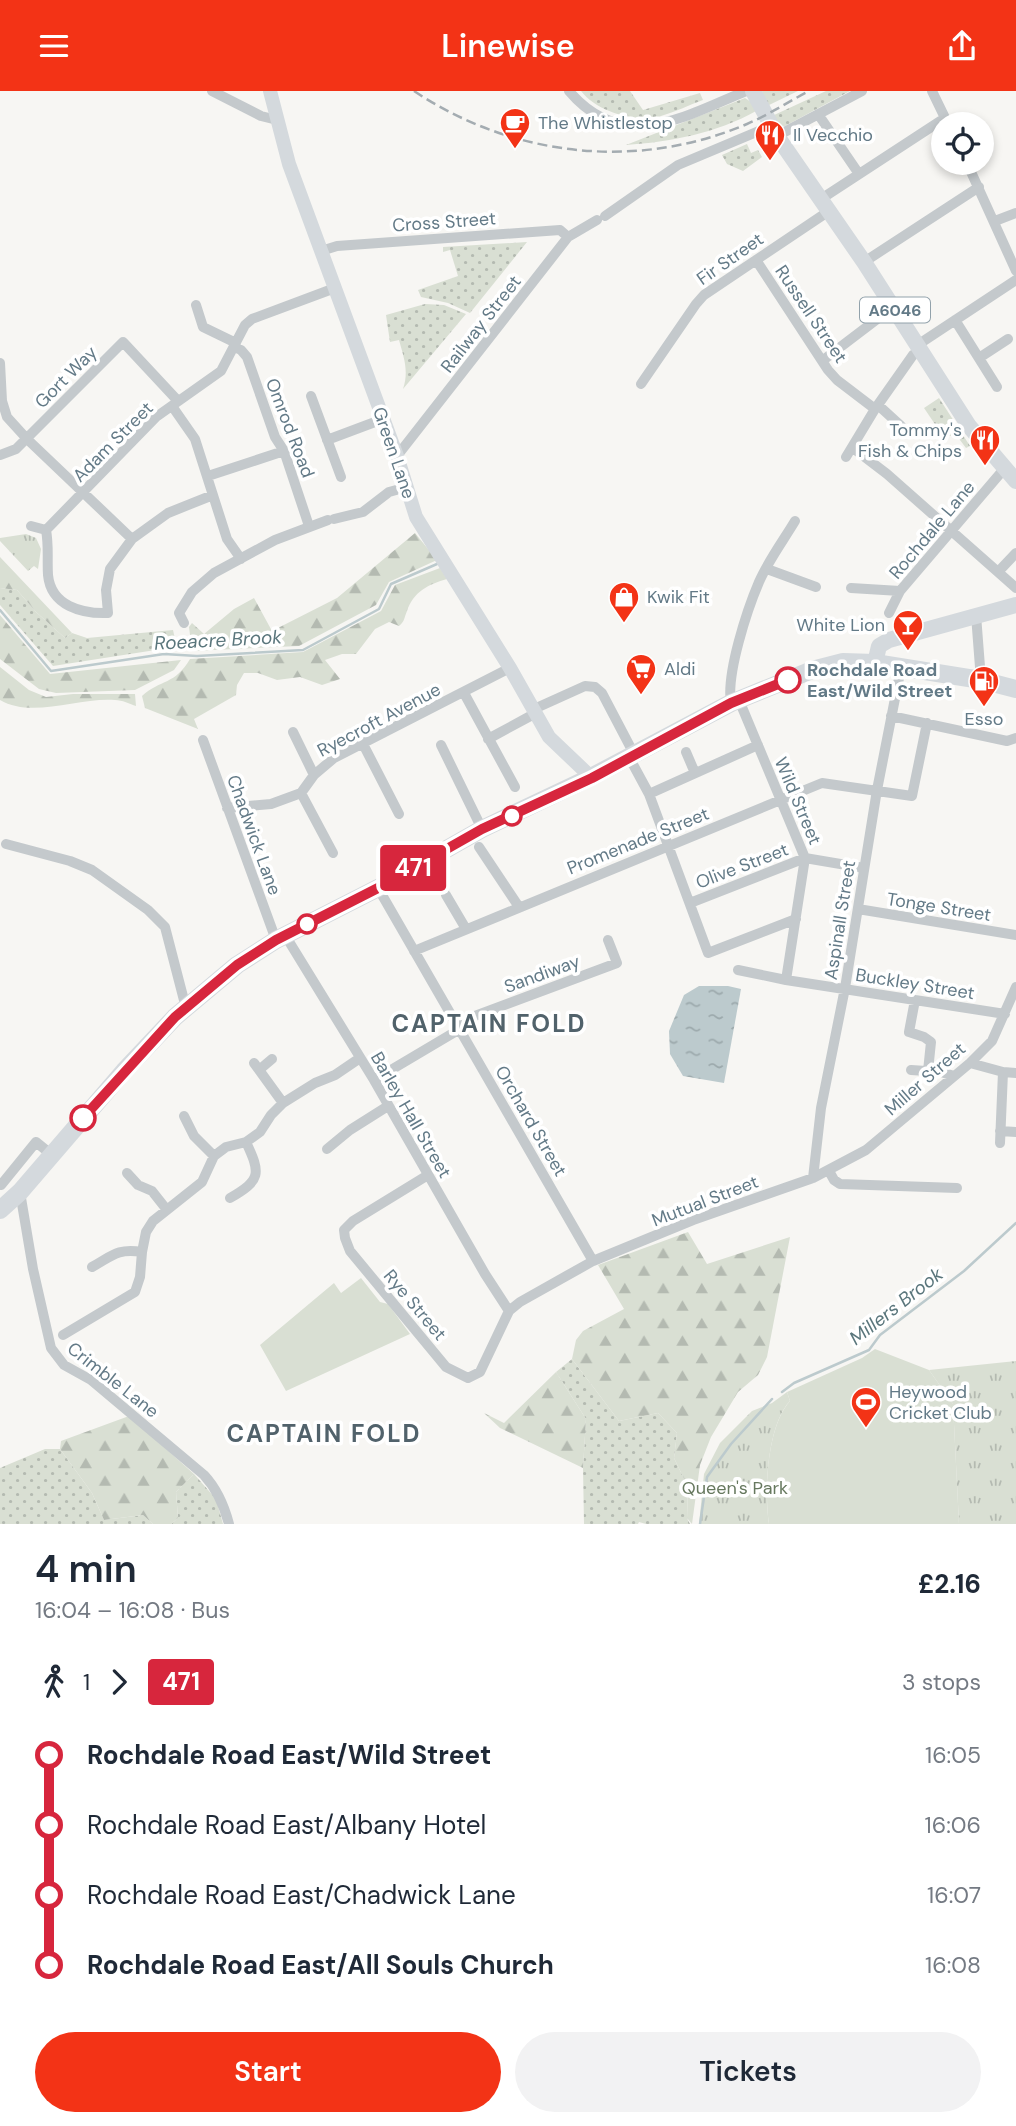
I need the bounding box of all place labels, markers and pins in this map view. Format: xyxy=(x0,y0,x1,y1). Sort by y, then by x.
cafe icon: The Whistlestop xyxy=(498,106,532,150)
place label: The Whistlestop xyxy=(538,111,673,135)
restaurant icon: Il Vecchio xyxy=(753,118,787,162)
place label: Il Vecchio xyxy=(793,123,873,147)
place label: Tommy's Fish & Chips xyxy=(858,418,962,463)
restaurant icon: Tommy's Fish & Chips xyxy=(968,423,1002,467)
shop icon: Kwik Fit xyxy=(607,580,641,624)
place label: Kwik Fit xyxy=(647,585,710,609)
bar icon: White Lion xyxy=(891,608,925,652)
place label: White Lion xyxy=(796,613,885,637)
supermarket icon: Aldi xyxy=(624,652,658,696)
place label: Aldi xyxy=(664,657,696,681)
place label: Rochdale Road East/Wild Street xyxy=(807,658,952,703)
fuel station icon: Esso xyxy=(967,664,1001,708)
marker: Rochdale Road East/Wild Street xyxy=(775,667,801,693)
place label: Esso xyxy=(965,707,1003,731)
unlabelled marker xyxy=(502,806,522,826)
unlabelled marker xyxy=(297,914,317,934)
unlabelled marker xyxy=(70,1105,96,1131)
place label: Heywood Cricket Club xyxy=(889,1380,992,1425)
sports icon: Heywood Cricket Club xyxy=(849,1385,883,1429)

